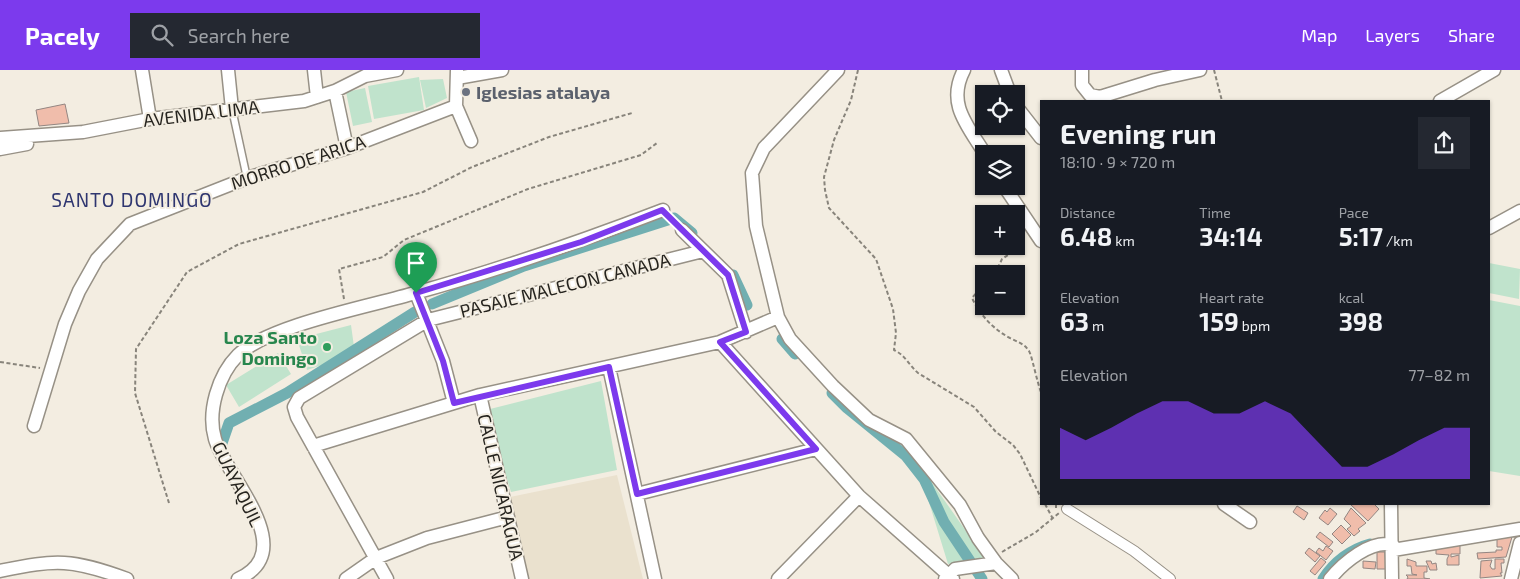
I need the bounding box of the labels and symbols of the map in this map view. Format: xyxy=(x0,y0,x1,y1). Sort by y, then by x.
place label: Iglesias atalaya xyxy=(476,81,610,103)
marker: Iglesias atalaya xyxy=(460,86,472,98)
street label: AVENIDA LIMA xyxy=(142,95,261,131)
street label: MORRO DE ARICA xyxy=(228,130,369,194)
district label: SANTO DOMINGO xyxy=(51,188,213,211)
pin xyxy=(395,242,437,293)
street label: PASAJE MALECON CANADA xyxy=(457,248,673,322)
place label: Loza Santo Domingo xyxy=(224,326,317,369)
marker: Loza Santo Domingo xyxy=(321,341,333,353)
street label: CALLE NICARAGUA xyxy=(473,412,529,563)
street label: GUAYAQUIL xyxy=(208,438,268,530)

